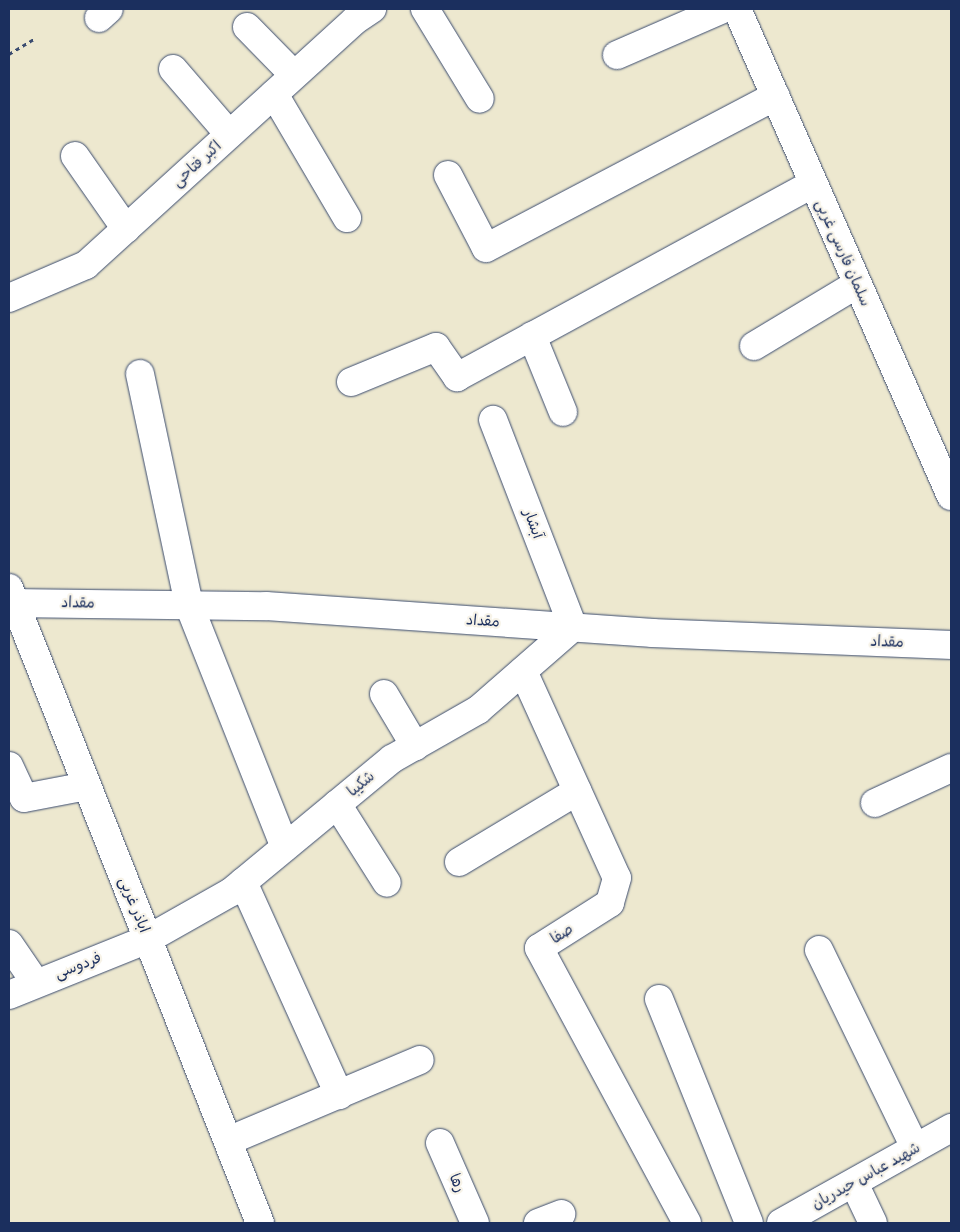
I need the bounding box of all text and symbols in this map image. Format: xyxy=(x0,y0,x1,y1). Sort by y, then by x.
street label: اکبر فتاحی xyxy=(169,137,225,191)
street label: سلمان فارسی غربی xyxy=(811,197,875,309)
street label: آبشار xyxy=(519,507,547,541)
street label: مقداد xyxy=(61,594,95,612)
street label: مقداد xyxy=(466,611,500,631)
street label: مقداد xyxy=(870,632,904,652)
street label: شکیبا xyxy=(344,767,378,801)
street label: اباذر غربی xyxy=(115,875,153,935)
street label: صفا xyxy=(547,920,577,948)
street label: فردوسی xyxy=(52,949,104,983)
street label: شهید عباس حیدریان xyxy=(809,1139,923,1213)
street label: رها xyxy=(445,1171,469,1195)

